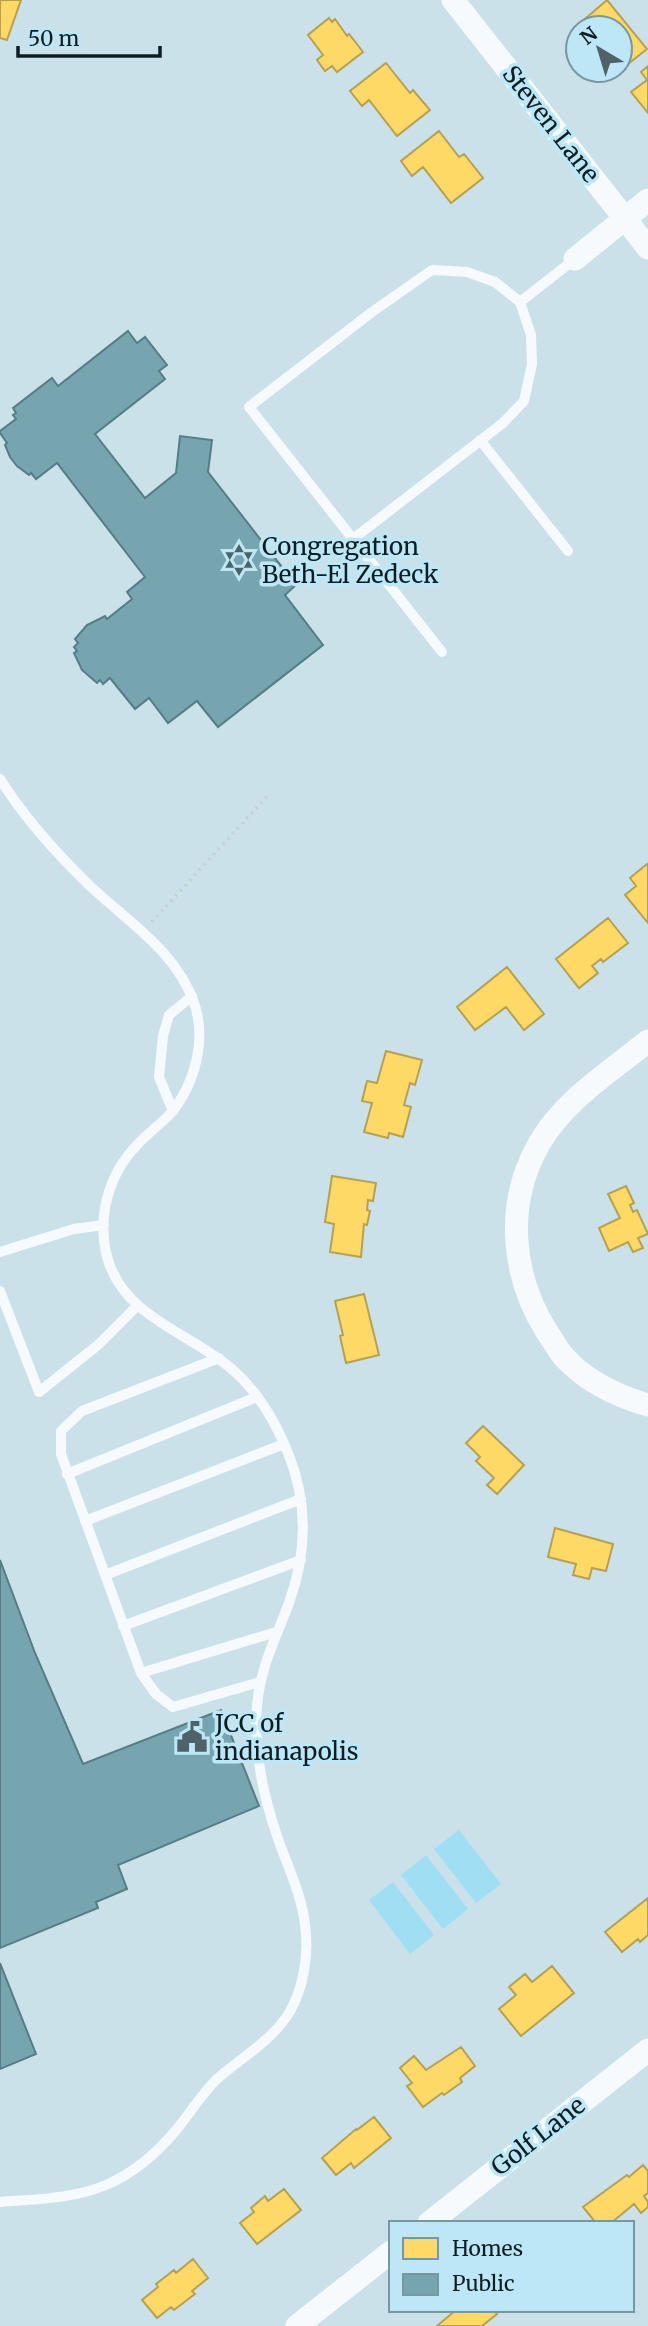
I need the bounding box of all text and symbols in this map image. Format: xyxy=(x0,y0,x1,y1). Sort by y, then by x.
scale bar xyxy=(18,14,159,58)
north arrow xyxy=(564,14,634,84)
text: N xyxy=(575,22,602,50)
text: 50 m xyxy=(28,25,79,52)
street label: Steven Lane xyxy=(496,59,606,189)
place label: Congregation Beth-El Zedeck xyxy=(262,531,439,590)
synagogue icon: Congregation Beth-El Zedeck xyxy=(222,543,256,577)
place label: JCC of indianapolis xyxy=(214,1708,359,1767)
public building icon: JCC of indianapolis xyxy=(175,1720,209,1754)
street label: Golf Lane xyxy=(485,2090,591,2182)
legend xyxy=(389,2221,634,2312)
text: Homes xyxy=(452,2235,523,2262)
text: Public xyxy=(452,2270,515,2297)

